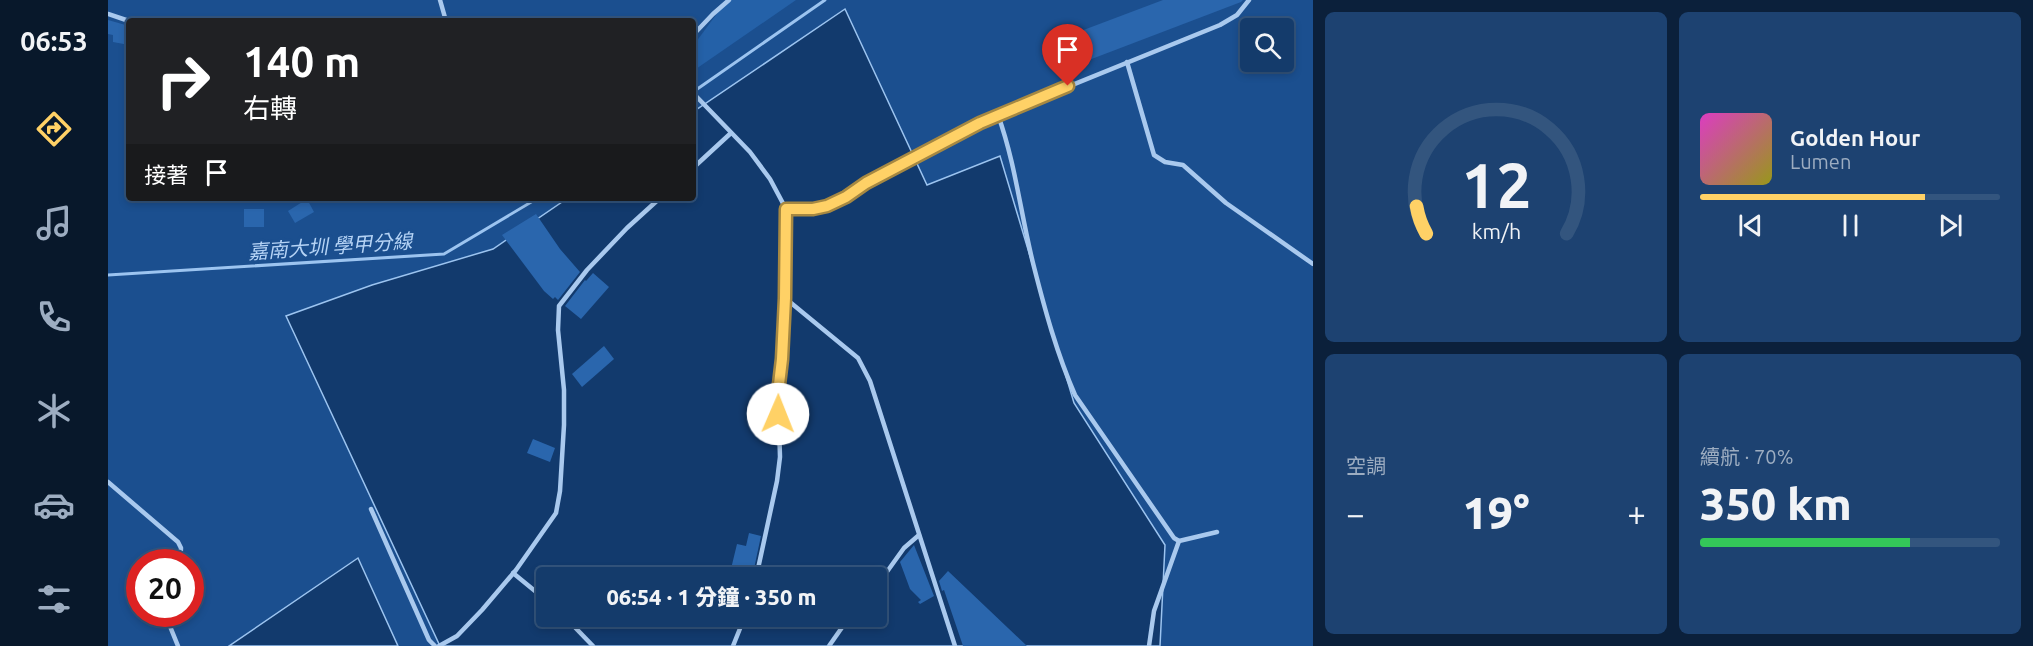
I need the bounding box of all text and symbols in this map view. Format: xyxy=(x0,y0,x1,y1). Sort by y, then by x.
map controls xyxy=(1240,18,1294,72)
button: search xyxy=(1240,18,1294,72)
pin xyxy=(1042,24,1093,86)
text: 06:53 xyxy=(20,26,88,56)
icon: arrive xyxy=(1051,33,1084,66)
text: 140 m xyxy=(243,38,360,85)
icon: right xyxy=(144,42,222,120)
text: 右轉 xyxy=(243,93,297,123)
icon: directions xyxy=(33,108,75,150)
text: Golden Hour xyxy=(1790,125,1920,150)
text: 12 xyxy=(1461,150,1531,220)
text: Lumen xyxy=(1790,150,1851,173)
icon: arrive xyxy=(200,156,233,189)
text: 接著 xyxy=(144,162,188,187)
icon: music xyxy=(33,202,75,244)
icon: previous xyxy=(1734,209,1767,242)
icon: pause xyxy=(1834,209,1867,242)
icon: next xyxy=(1934,209,1967,242)
text: km/h xyxy=(1471,220,1521,244)
water label: 嘉南大圳 學甲分線 xyxy=(247,229,415,263)
icon: phone xyxy=(33,296,75,338)
position arrow xyxy=(746,382,810,446)
icon: climate xyxy=(33,390,75,432)
text: 續航 · 70% xyxy=(1700,445,1793,468)
text: 空調 xyxy=(1346,454,1386,477)
text: 350 km xyxy=(1700,478,1852,529)
icon: car xyxy=(33,484,75,526)
text: 19° xyxy=(1462,487,1530,538)
text: − xyxy=(1346,495,1365,532)
text: + xyxy=(1627,495,1646,532)
speed limit sign: 20 xyxy=(126,549,204,627)
icon: filters xyxy=(33,578,75,620)
text: 06:54 · 1 分鐘 · 350 m xyxy=(606,584,817,609)

